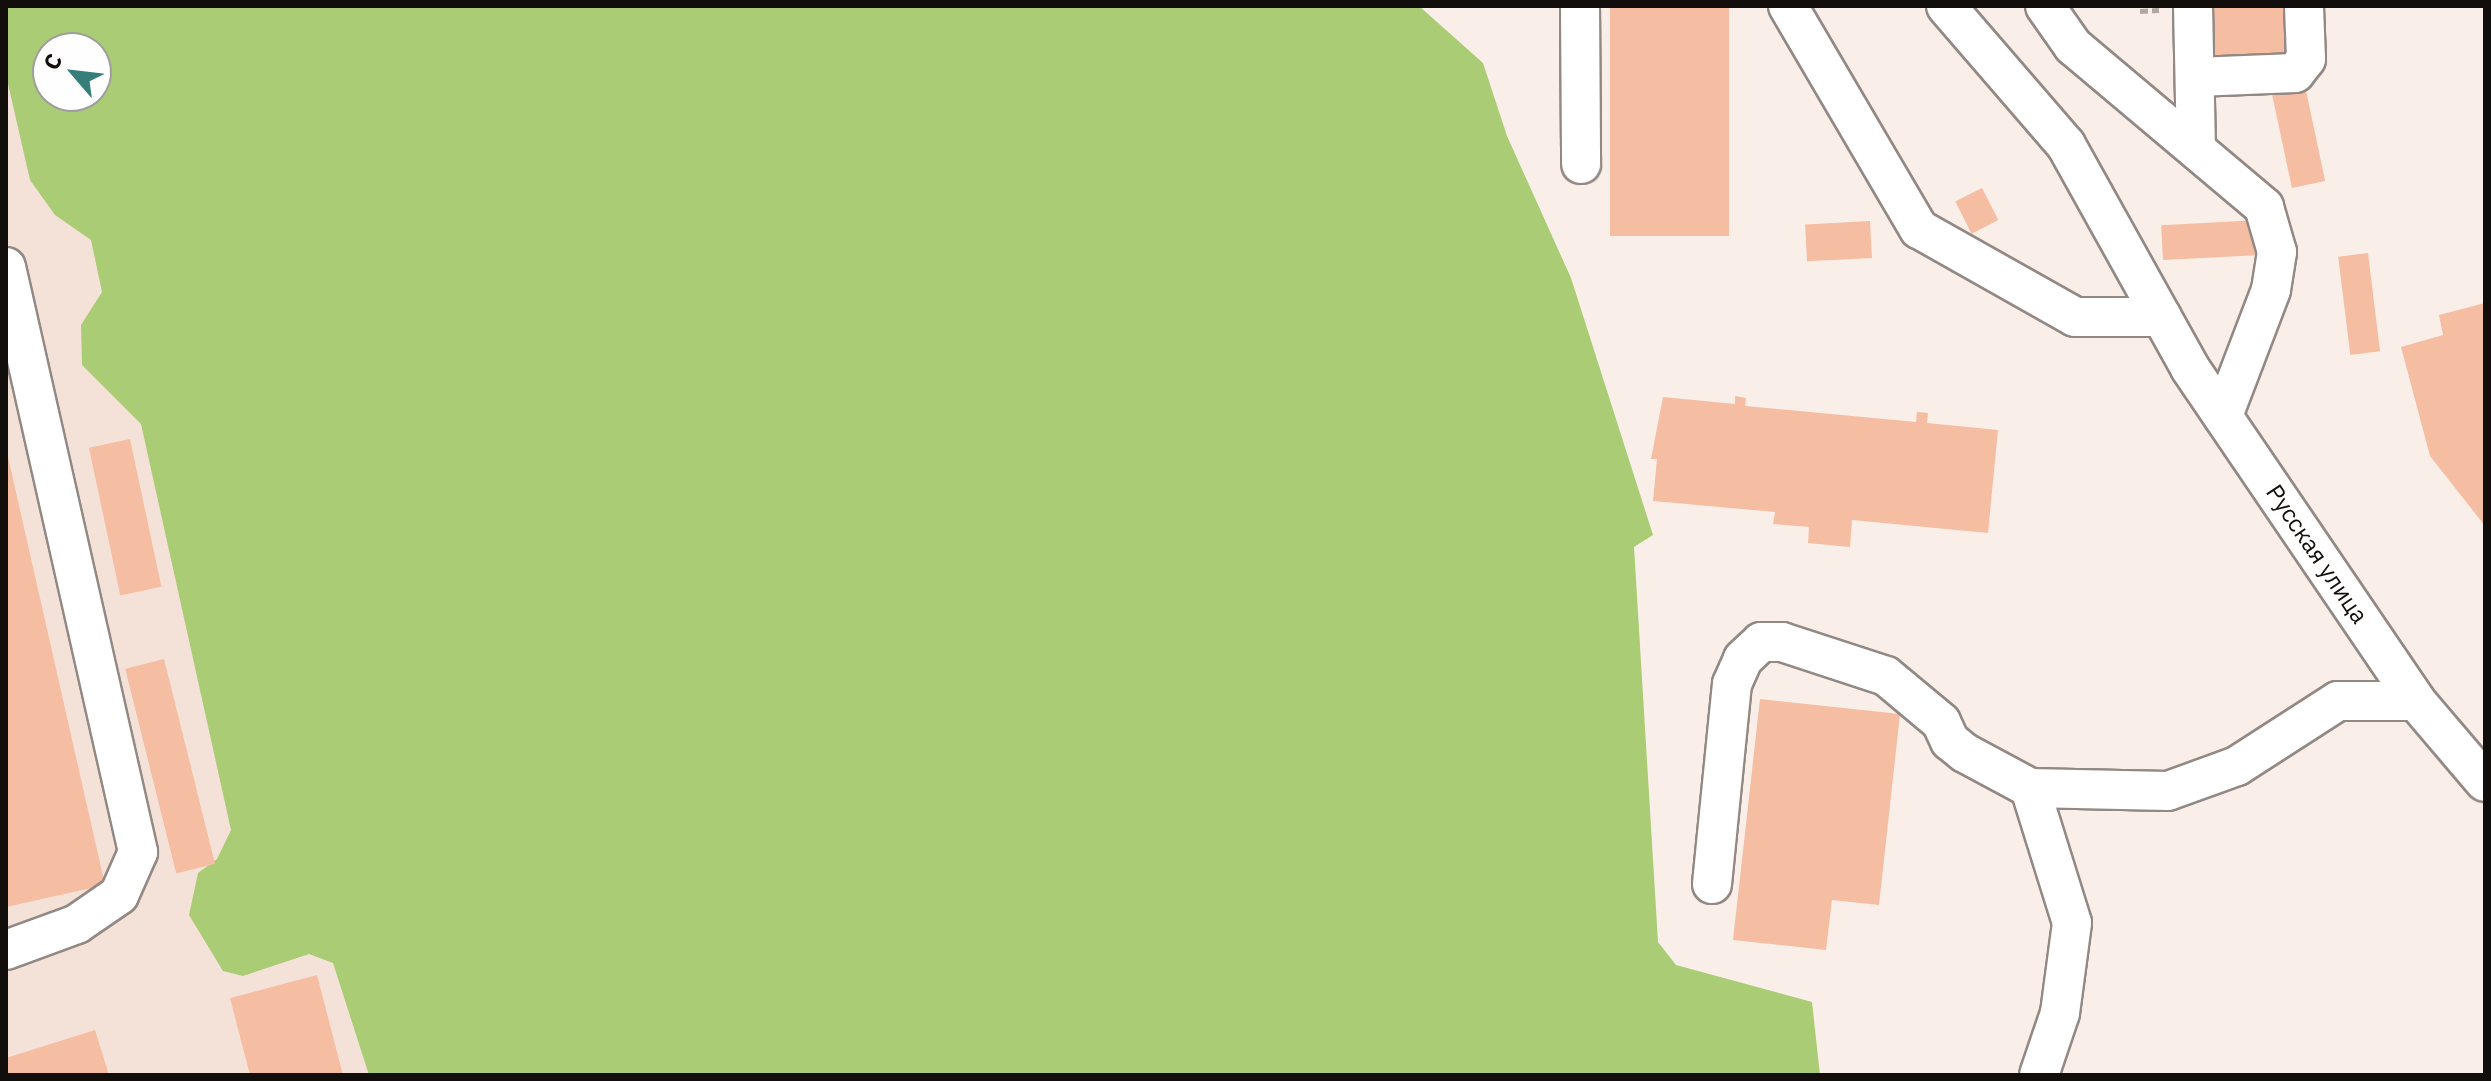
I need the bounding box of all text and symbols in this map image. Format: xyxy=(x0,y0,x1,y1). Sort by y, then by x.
north arrow xyxy=(32,32,112,112)
text: С xyxy=(36,48,68,75)
street label: Русская улица xyxy=(2260,479,2374,629)

